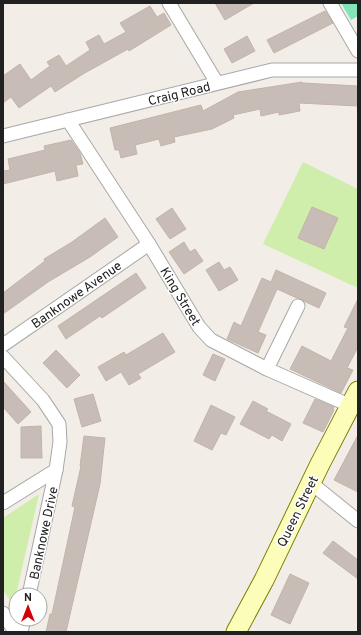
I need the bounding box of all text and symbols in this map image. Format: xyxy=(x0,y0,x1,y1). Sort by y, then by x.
street label: Craig Road xyxy=(147,79,212,110)
street label: Banknowe Avenue xyxy=(29,258,125,333)
street label: King Street xyxy=(156,265,203,329)
street label: Queen Street xyxy=(275,474,323,550)
street label: Banknowe Drive xyxy=(27,485,63,581)
north arrow xyxy=(8,587,48,627)
text: N xyxy=(24,591,32,605)

